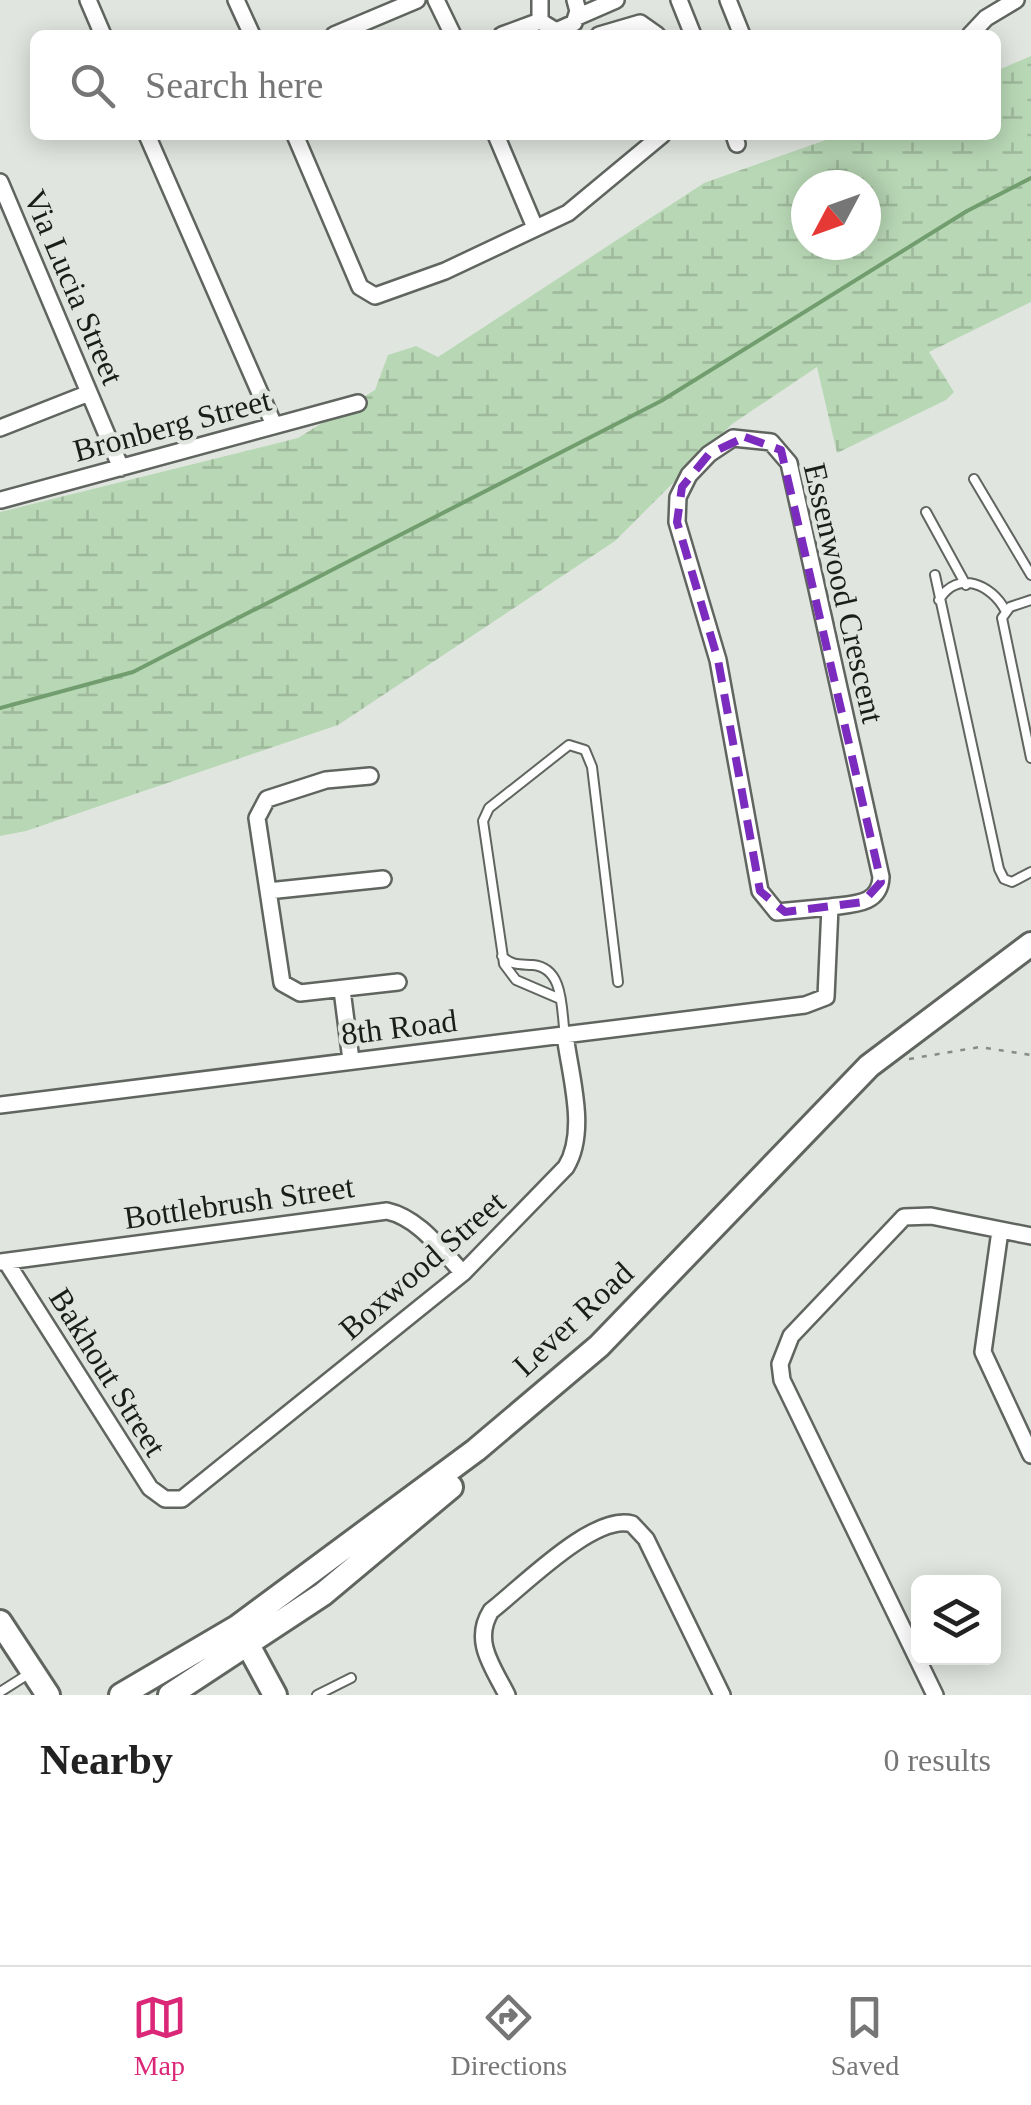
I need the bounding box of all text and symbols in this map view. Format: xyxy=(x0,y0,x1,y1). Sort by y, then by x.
search box xyxy=(30,30,1001,140)
icon: search xyxy=(65,58,120,113)
text: Search here xyxy=(145,64,323,106)
north arrow xyxy=(791,170,881,260)
street label: Via Lucia Street xyxy=(17,184,131,390)
street label: Bronberg Street xyxy=(69,381,275,469)
street label: Essenwood Crescent xyxy=(797,459,891,727)
street label: 8th Road xyxy=(339,1002,459,1052)
street label: Bottlebrush Street xyxy=(122,1168,356,1236)
street label: Boxwood Street xyxy=(332,1183,512,1347)
street label: Lever Road xyxy=(506,1255,640,1383)
street label: Bakhout Street xyxy=(42,1281,174,1463)
map controls xyxy=(911,1575,1001,1665)
button: layers xyxy=(911,1575,1001,1665)
text: Nearby xyxy=(40,1737,173,1783)
text: 0 results xyxy=(883,1742,991,1778)
tab: Map xyxy=(132,1990,187,2082)
tab: Directions xyxy=(450,1990,567,2082)
tab: Saved xyxy=(831,1990,899,2082)

